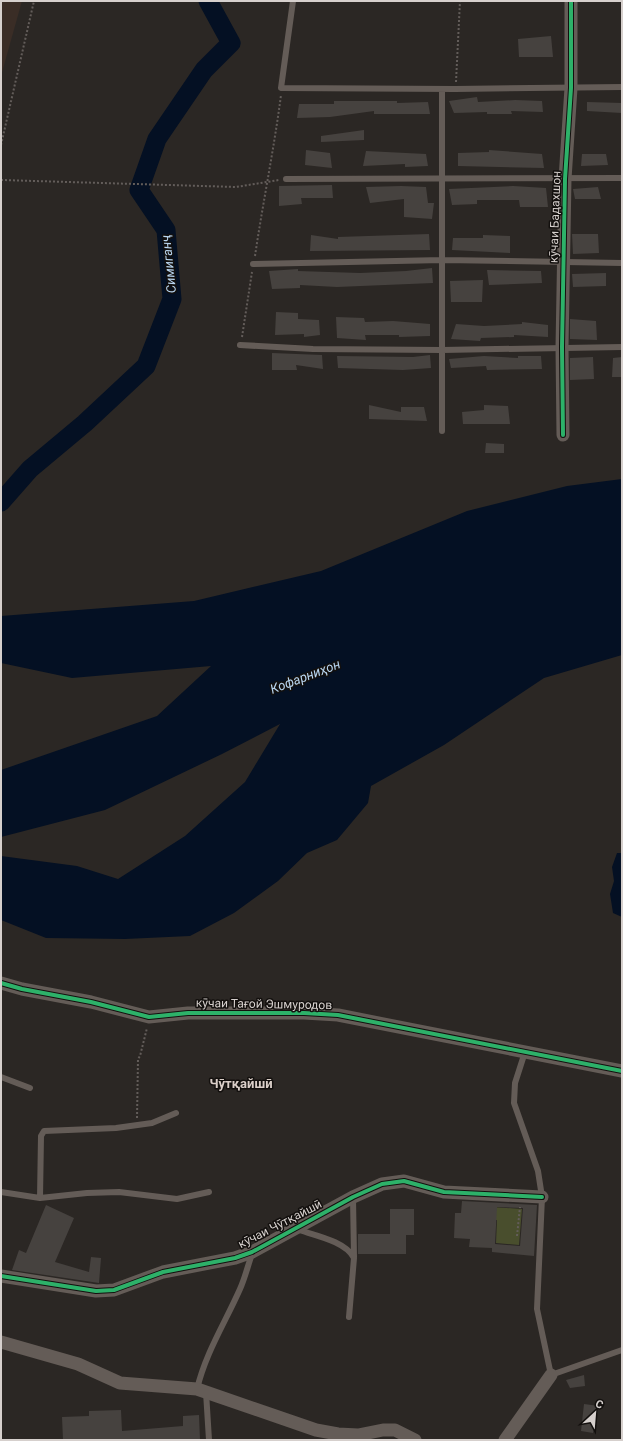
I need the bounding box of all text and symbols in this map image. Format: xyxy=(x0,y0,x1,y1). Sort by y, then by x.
street label: кӯчаи Бадахшон xyxy=(546,171,564,263)
water label: Симиганҷ xyxy=(158,234,179,294)
water label: Кофарниҳон xyxy=(268,656,342,697)
street label: кӯчаи Тағой Эшмуродов xyxy=(196,996,332,1012)
district label: Чӯтқайшӣ xyxy=(209,1076,273,1091)
street label: кӯчаи Чӯтқайшӣ xyxy=(236,1197,324,1251)
north arrow xyxy=(575,1393,615,1433)
text: С xyxy=(593,1397,605,1412)

